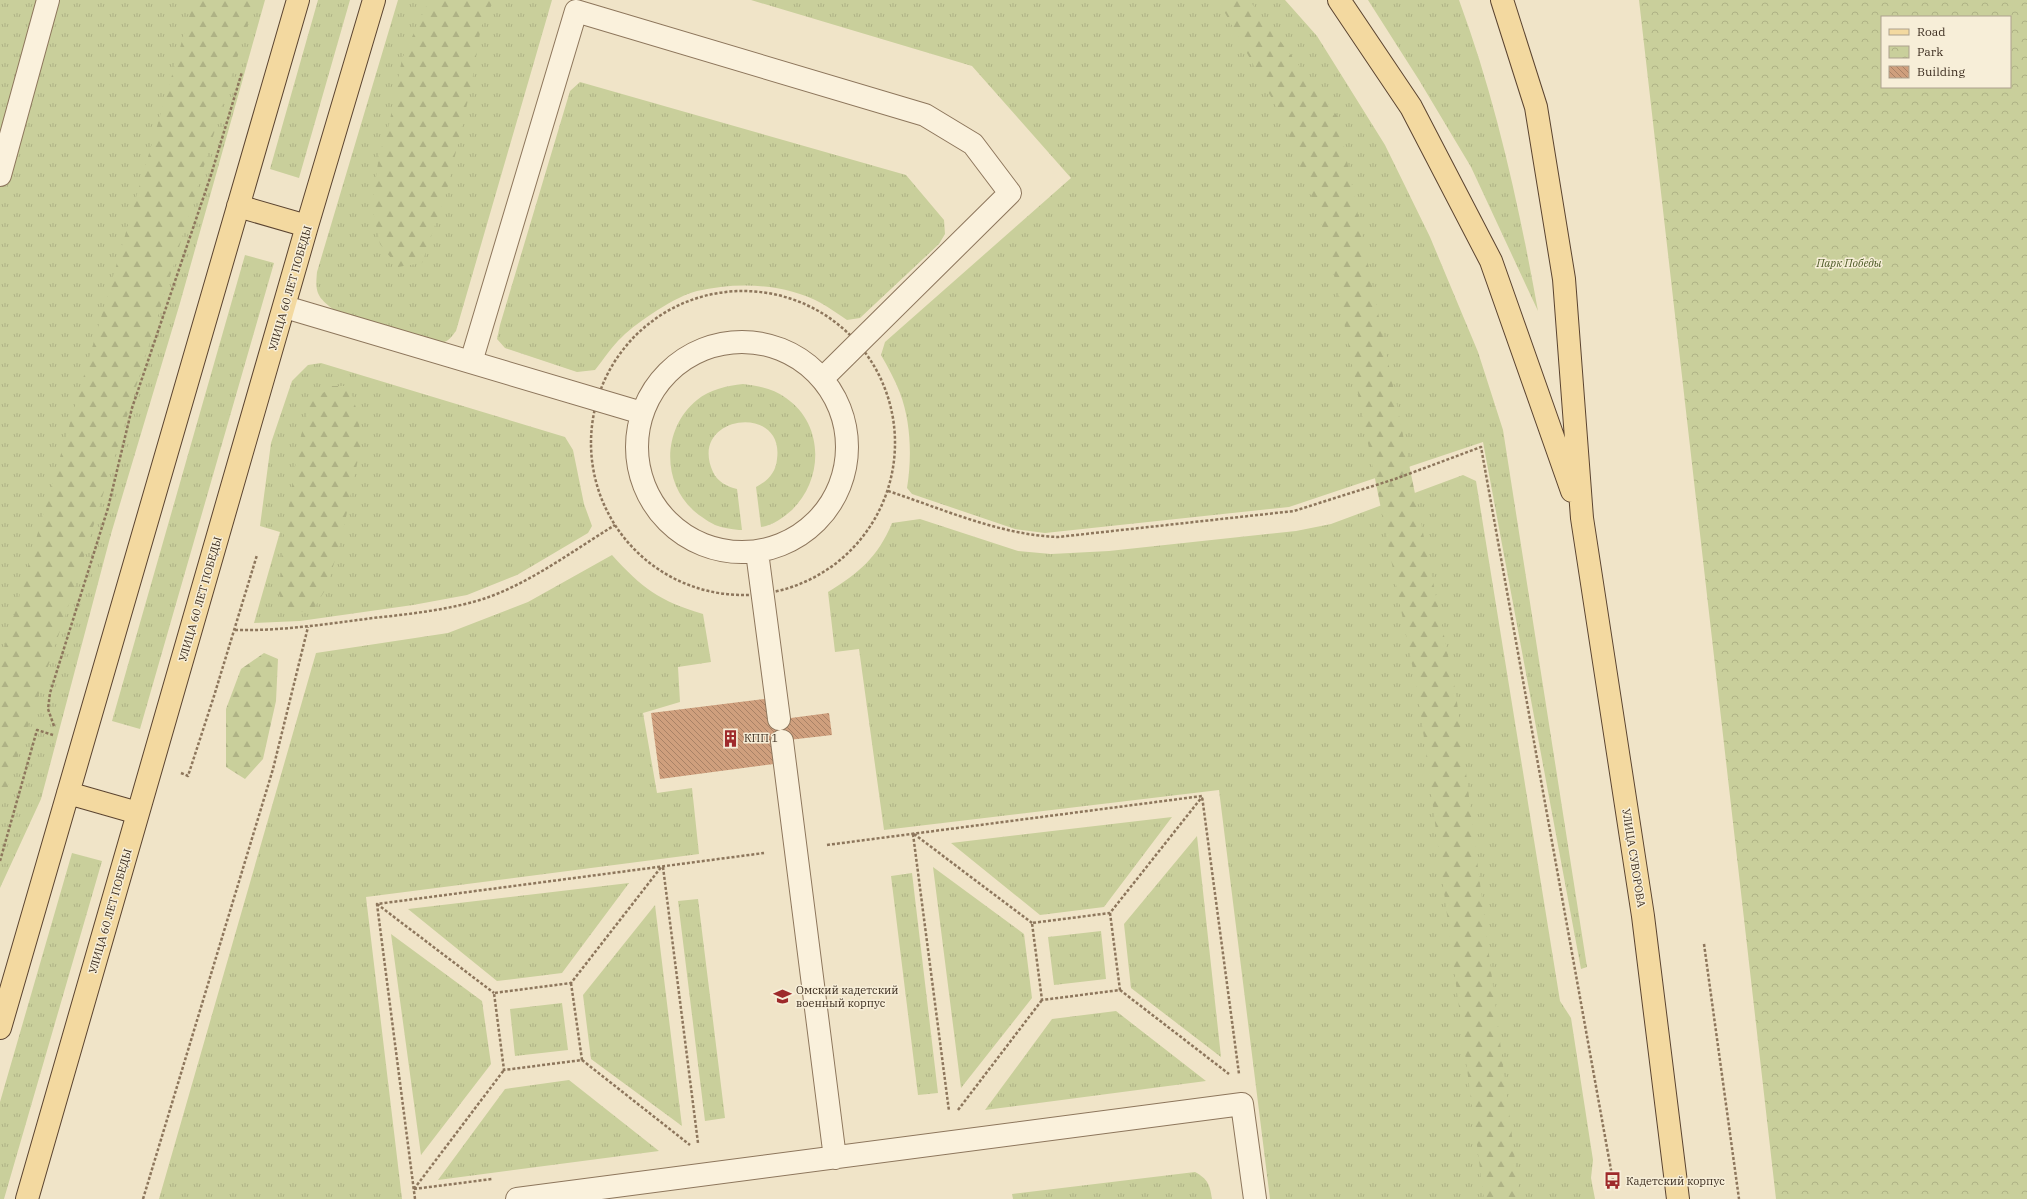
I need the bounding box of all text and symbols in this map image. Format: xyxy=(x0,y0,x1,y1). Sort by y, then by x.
legend xyxy=(1881,16,2011,88)
text: Road xyxy=(1917,24,1946,39)
text: Park xyxy=(1917,44,1943,59)
text: Building xyxy=(1917,64,1965,79)
street label: УЛИЦА 60 ЛЕТ ПОБЕДЫ xyxy=(265,224,315,352)
park label: Парк Победы xyxy=(1815,256,1882,270)
street label: УЛИЦА 60 ЛЕТ ПОБЕДЫ xyxy=(175,535,225,663)
building icon: КПП 1 xyxy=(721,728,741,748)
place label: КПП 1 xyxy=(744,731,778,745)
street label: УЛИЦА СУВОРОВА xyxy=(1619,807,1649,909)
street label: УЛИЦА 60 ЛЕТ ПОБЕДЫ xyxy=(85,847,135,975)
place label: Омский кадетский военный корпус xyxy=(796,983,899,1010)
school or university icon: Омский кадетский военный корпус xyxy=(773,986,793,1006)
bus stop icon: Кадетский корпус xyxy=(1603,1171,1623,1191)
place label: Кадетский корпус xyxy=(1626,1174,1725,1188)

